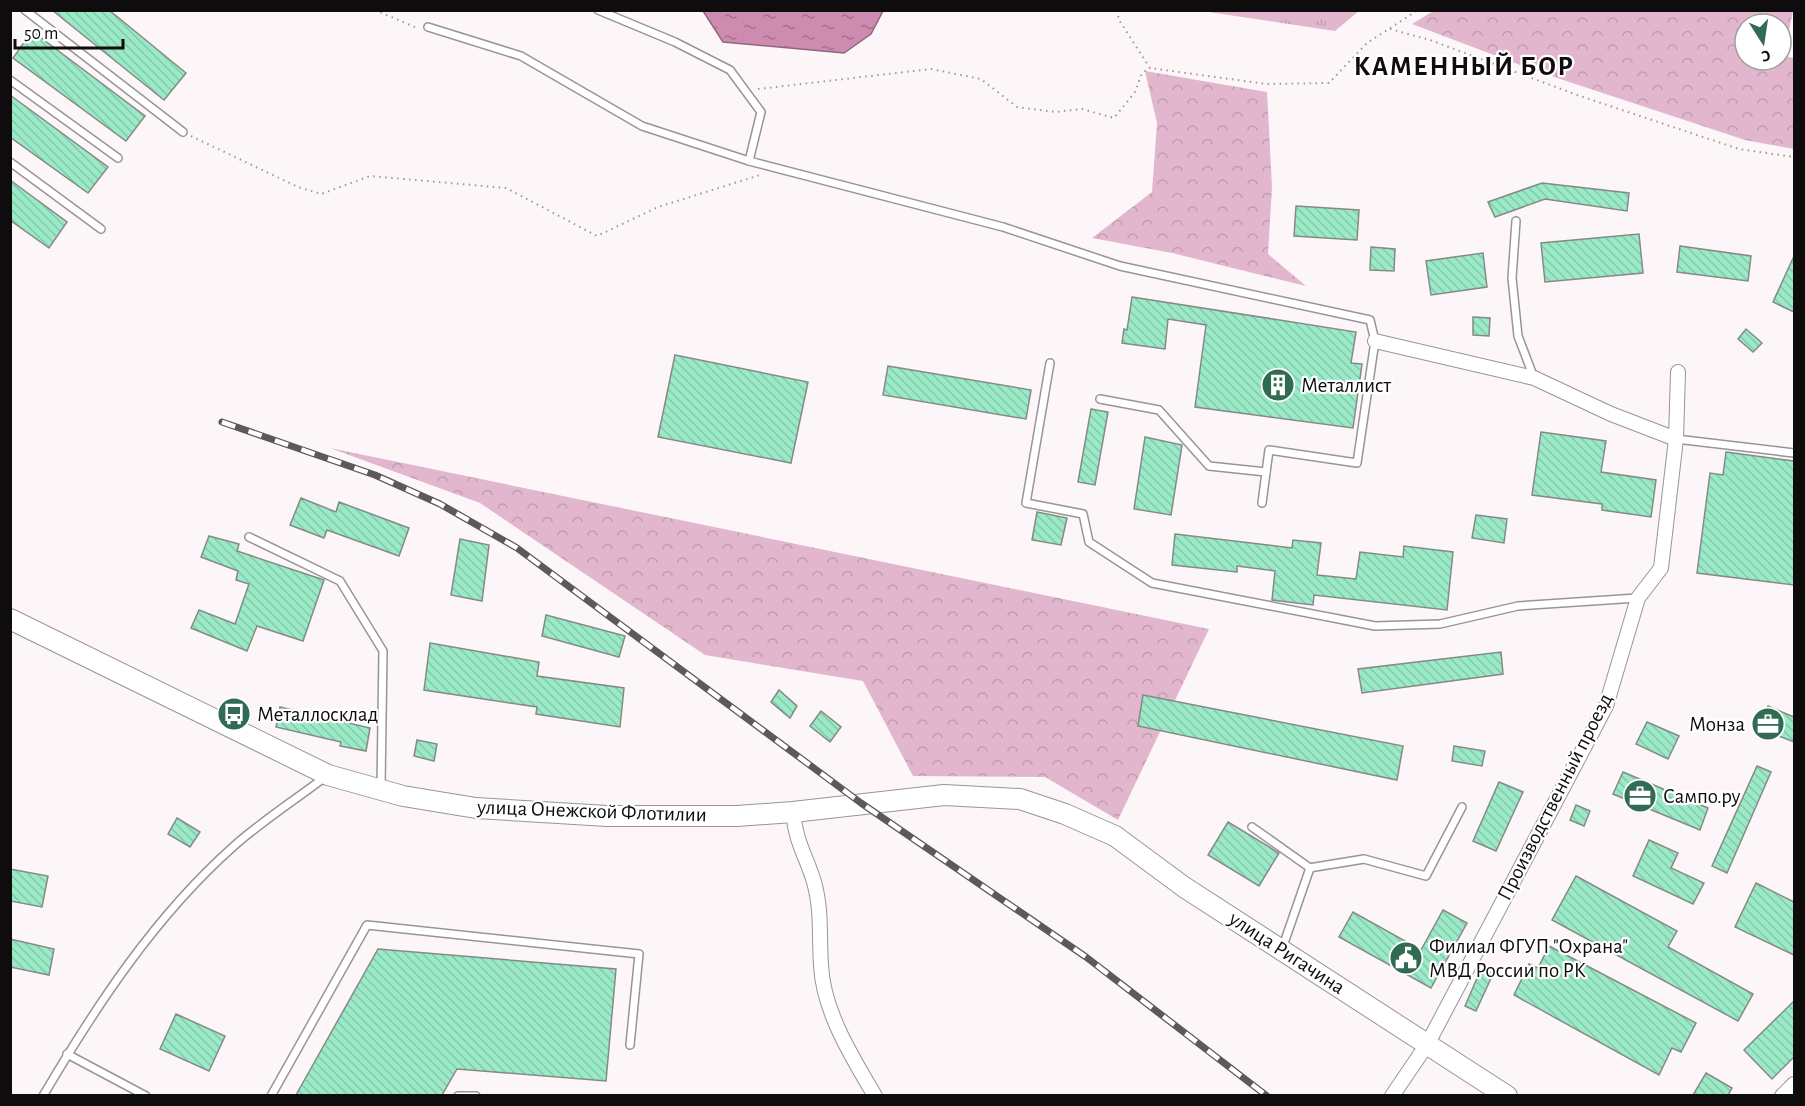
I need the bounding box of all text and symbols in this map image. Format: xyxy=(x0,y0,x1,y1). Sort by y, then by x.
scale bar xyxy=(15,12,123,50)
north arrow xyxy=(1733,12,1793,72)
text: 50 m xyxy=(24,25,58,43)
text: С xyxy=(1760,47,1772,64)
district label: КАМЕННЫЙ БОР xyxy=(1354,52,1574,80)
building icon: Металлист xyxy=(1260,367,1296,403)
place label: Металлист xyxy=(1301,375,1392,396)
street label: Производственный проезд xyxy=(1494,690,1616,904)
bus stop icon: Металлосклад xyxy=(216,696,252,732)
place label: Металлосклад xyxy=(257,704,378,725)
office icon: Монза xyxy=(1750,706,1786,742)
place label: Монза xyxy=(1689,714,1745,735)
office icon: Сампо.ру xyxy=(1622,778,1658,814)
place label: Сампо.ру xyxy=(1663,786,1741,807)
street label: улица Онежской Флотилии xyxy=(476,796,707,826)
street label: улица Ригачина xyxy=(1224,907,1349,998)
place label: Филиал ФГУП "Охрана" МВД России по РК xyxy=(1429,936,1628,981)
public building icon: Филиал ФГУП "Охрана" МВД России по РК xyxy=(1388,940,1424,976)

